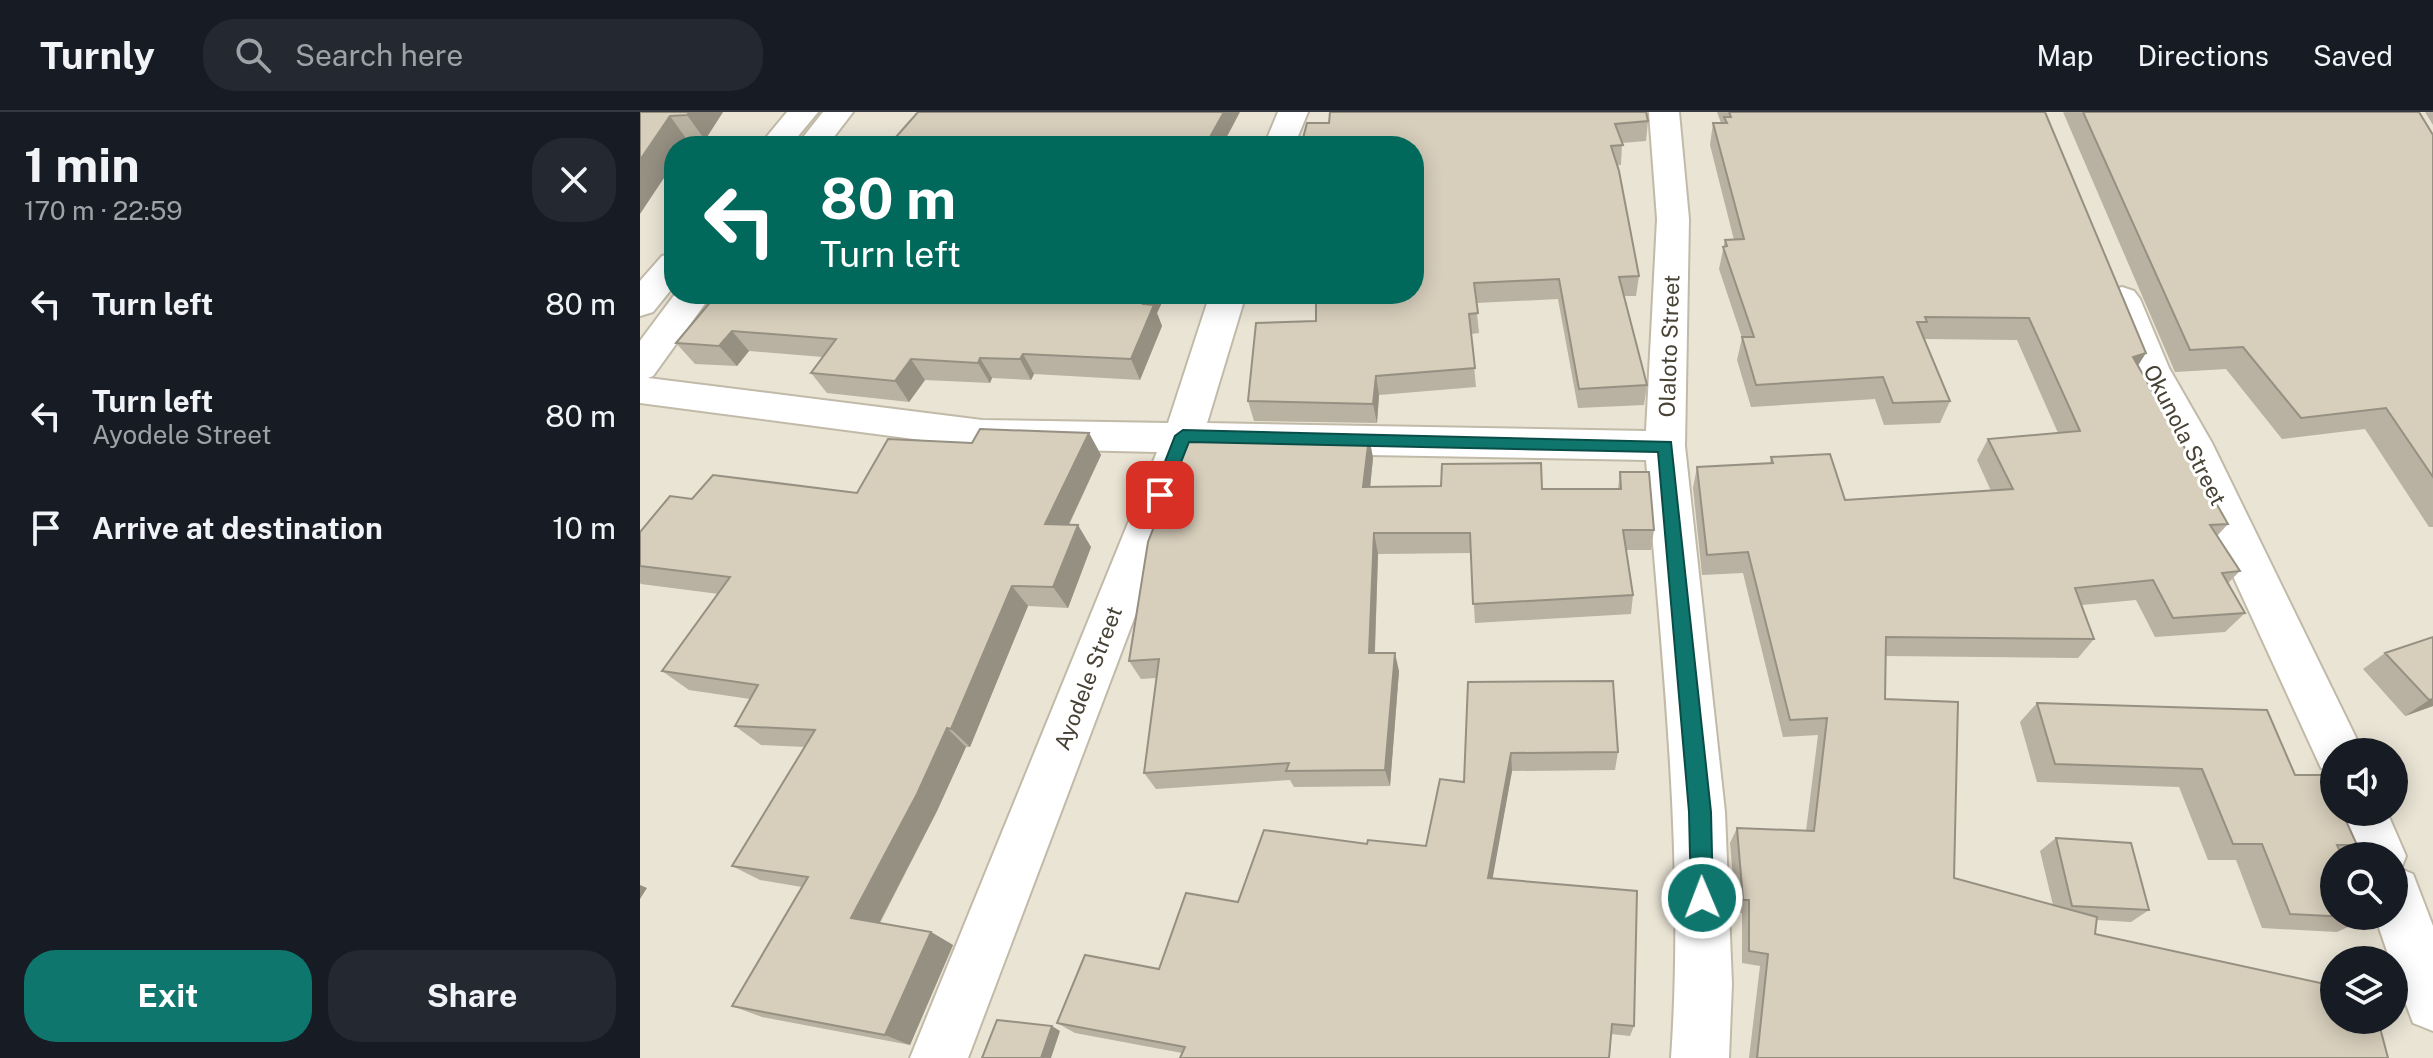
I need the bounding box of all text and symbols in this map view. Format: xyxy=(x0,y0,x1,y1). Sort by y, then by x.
search box xyxy=(203,19,763,91)
text: Turnly xyxy=(40,33,155,78)
icon: search xyxy=(231,33,275,77)
text: Search here xyxy=(295,37,463,73)
text: Map xyxy=(2037,39,2093,72)
text: Directions xyxy=(2137,39,2269,72)
text: Saved xyxy=(2313,39,2393,72)
text: 1 min xyxy=(24,136,140,193)
button: close xyxy=(532,138,616,222)
text: 80 m xyxy=(820,166,956,232)
icon: left xyxy=(688,168,792,272)
text: 170 m · 22:59 xyxy=(24,195,183,226)
text: Turn left xyxy=(820,233,961,275)
street label: Olaloto Street xyxy=(1654,274,1684,418)
icon: left xyxy=(24,282,68,326)
text: Turn left xyxy=(92,286,213,322)
text: 80 m xyxy=(545,286,616,322)
street label: Okunola Street xyxy=(2138,360,2232,510)
text: Turn left xyxy=(92,383,213,419)
icon: left xyxy=(24,394,68,438)
text: 80 m xyxy=(545,398,616,434)
text: Ayodele Street xyxy=(92,419,272,450)
pin xyxy=(1126,461,1194,529)
icon: arrive xyxy=(1138,473,1182,517)
icon: arrive xyxy=(24,506,68,550)
text: Arrive at destination xyxy=(92,510,383,546)
text: 10 m xyxy=(552,510,616,546)
street label: Ayodele Street xyxy=(1049,602,1127,754)
map controls xyxy=(2320,738,2408,1034)
button: sound xyxy=(2320,738,2408,826)
button: search xyxy=(2320,842,2408,930)
position arrow xyxy=(1660,856,1744,940)
button: layers xyxy=(2320,946,2408,1034)
button: Exit xyxy=(24,950,312,1042)
button: Share xyxy=(328,950,616,1042)

